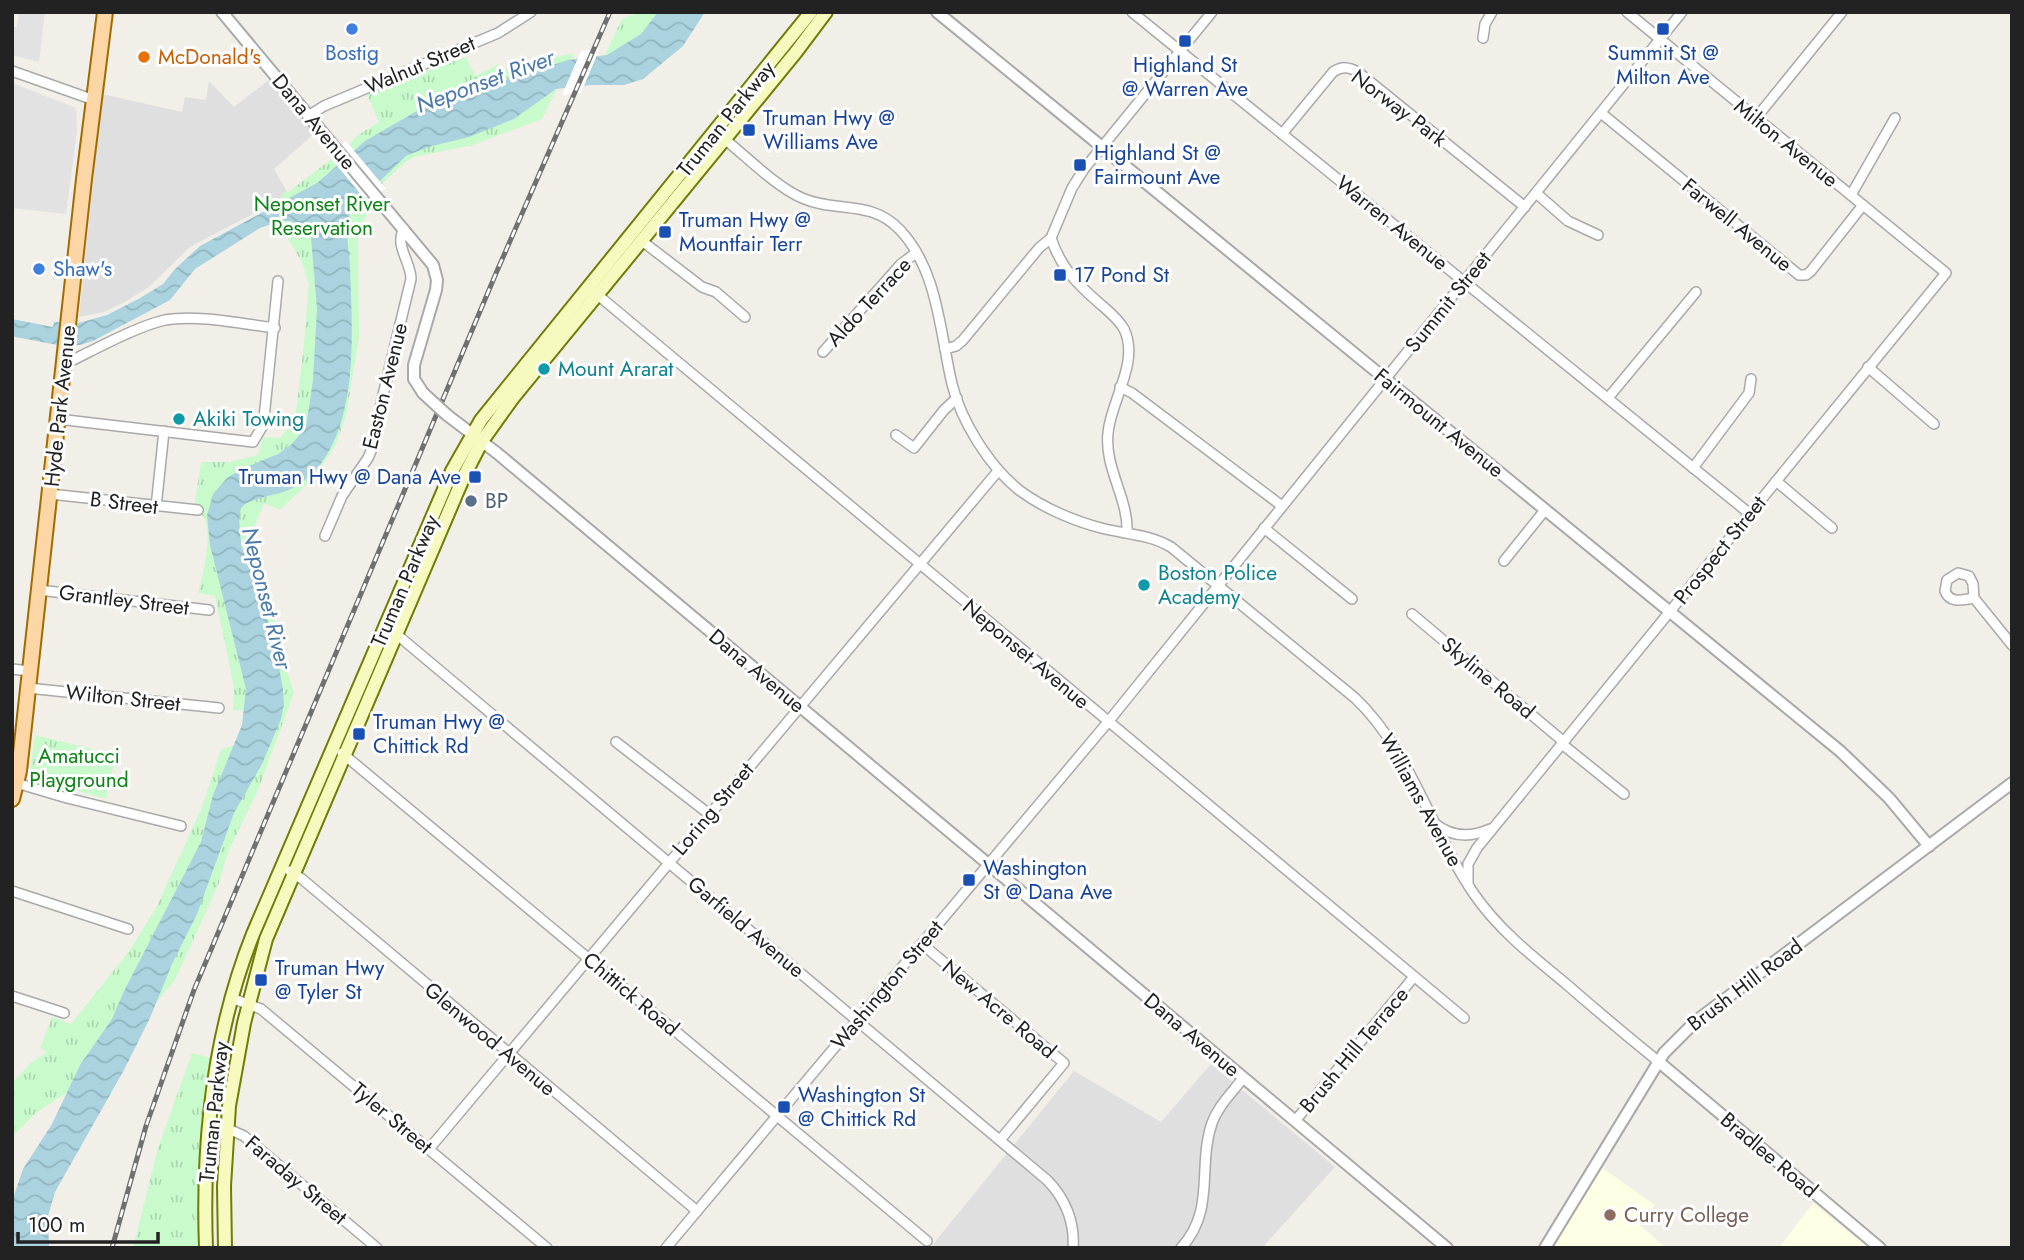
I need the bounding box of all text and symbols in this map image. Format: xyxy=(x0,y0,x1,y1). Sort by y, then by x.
marker: Bostig xyxy=(344,21,360,37)
marker: Summit St @ Milton Ave xyxy=(1655,21,1671,37)
street label: Walnut Street xyxy=(360,28,480,102)
marker: Highland St @ Warren Ave xyxy=(1177,33,1193,49)
place label: Bostig xyxy=(325,38,379,68)
place label: Summit St @ Milton Ave xyxy=(1607,38,1719,92)
water label: Neponset River xyxy=(411,40,560,122)
place label: McDonald's xyxy=(158,42,261,72)
marker: McDonald's xyxy=(136,49,152,65)
place label: Highland St @ Warren Ave xyxy=(1122,50,1248,104)
street label: Truman Parkway xyxy=(670,54,783,183)
street label: Norway Park xyxy=(1345,62,1454,154)
street label: Dana Avenue xyxy=(265,67,363,177)
street label: Milton Avenue xyxy=(1727,92,1845,195)
place label: Truman Hwy @ Williams Ave xyxy=(763,103,895,157)
marker: Truman Hwy @ Williams Ave xyxy=(741,122,757,138)
place label: Highland St @ Fairmount Ave xyxy=(1094,138,1221,192)
marker: Highland St @ Fairmount Ave xyxy=(1072,157,1088,173)
street label: Warren Avenue xyxy=(1330,168,1455,278)
street label: Farwell Avenue xyxy=(1676,171,1799,279)
park label: Neponset River Reservation xyxy=(254,189,391,243)
place label: Truman Hwy @ Mountfair Terr xyxy=(679,205,811,259)
marker: Truman Hwy @ Mountfair Terr xyxy=(657,224,673,240)
street label: Summit Street xyxy=(1398,245,1498,359)
street label: Aldo Terrace xyxy=(820,251,918,353)
place label: Shaw's xyxy=(53,254,112,284)
place label: 17 Pond St xyxy=(1074,260,1169,290)
marker: Shaw's xyxy=(31,261,47,277)
marker: 17 Pond St xyxy=(1052,267,1068,283)
street label: Easton Avenue xyxy=(355,319,415,452)
street label: Hyde Park Avenue xyxy=(37,323,83,488)
place label: Mount Ararat xyxy=(558,354,673,384)
marker: Mount Ararat xyxy=(536,361,552,377)
street label: Fairmount Avenue xyxy=(1368,361,1510,485)
place label: Akiki Towing xyxy=(193,404,304,434)
marker: Akiki Towing xyxy=(171,411,187,427)
place label: Truman Hwy @ Dana Ave xyxy=(239,462,461,492)
marker: Truman Hwy @ Dana Ave xyxy=(467,469,483,485)
street label: B Street xyxy=(88,484,160,522)
place label: BP xyxy=(485,486,508,516)
street label: Prospect Street xyxy=(1667,489,1773,611)
marker: BP xyxy=(463,493,479,509)
street label: Truman Parkway xyxy=(364,509,447,652)
water label: Neponset River xyxy=(233,523,301,674)
place label: Boston Police Academy xyxy=(1158,558,1277,612)
street label: Grantley Street xyxy=(57,577,191,623)
marker: Boston Police Academy xyxy=(1136,577,1152,593)
street label: Neponset Avenue xyxy=(956,592,1096,716)
street label: Dana Avenue xyxy=(702,622,812,720)
street label: Skyline Road xyxy=(1435,630,1541,726)
street label: Wilton Street xyxy=(64,677,182,719)
place label: Truman Hwy @ Chittick Rd xyxy=(373,707,505,761)
marker: Truman Hwy @ Chittick Rd xyxy=(351,726,367,742)
street label: Williams Avenue xyxy=(1372,728,1470,872)
park label: Amatucci Playground xyxy=(29,741,129,795)
street label: Loring Street xyxy=(665,756,761,862)
place label: Washington St @ Dana Ave xyxy=(983,853,1113,907)
street label: Garfield Avenue xyxy=(681,869,811,985)
marker: Washington St @ Dana Ave xyxy=(961,872,977,888)
street label: Washington Street xyxy=(824,914,950,1056)
street label: Brush Hill Road xyxy=(1681,932,1809,1038)
street label: Chittick Road xyxy=(576,945,686,1043)
street label: New Acre Road xyxy=(936,952,1062,1066)
place label: Truman Hwy @ Tyler St xyxy=(275,953,385,1007)
marker: Truman Hwy @ Tyler St xyxy=(253,972,269,988)
street label: Glenwood Avenue xyxy=(418,975,562,1103)
street label: Brush Hill Terrace xyxy=(1292,980,1416,1119)
street label: Dana Avenue xyxy=(1137,986,1247,1084)
street label: Truman Parkway xyxy=(192,1039,236,1184)
street label: Tyler Street xyxy=(345,1075,439,1161)
place label: Washington St @ Chittick Rd xyxy=(798,1080,925,1134)
marker: Washington St @ Chittick Rd xyxy=(776,1099,792,1115)
street label: Bradlee Road xyxy=(1714,1105,1824,1205)
street label: Faraday Street xyxy=(239,1128,353,1232)
scale bar xyxy=(18,1200,158,1244)
place label: Curry College xyxy=(1624,1200,1749,1230)
marker: Curry College xyxy=(1602,1207,1618,1223)
text: 100 m xyxy=(28,1210,85,1240)

